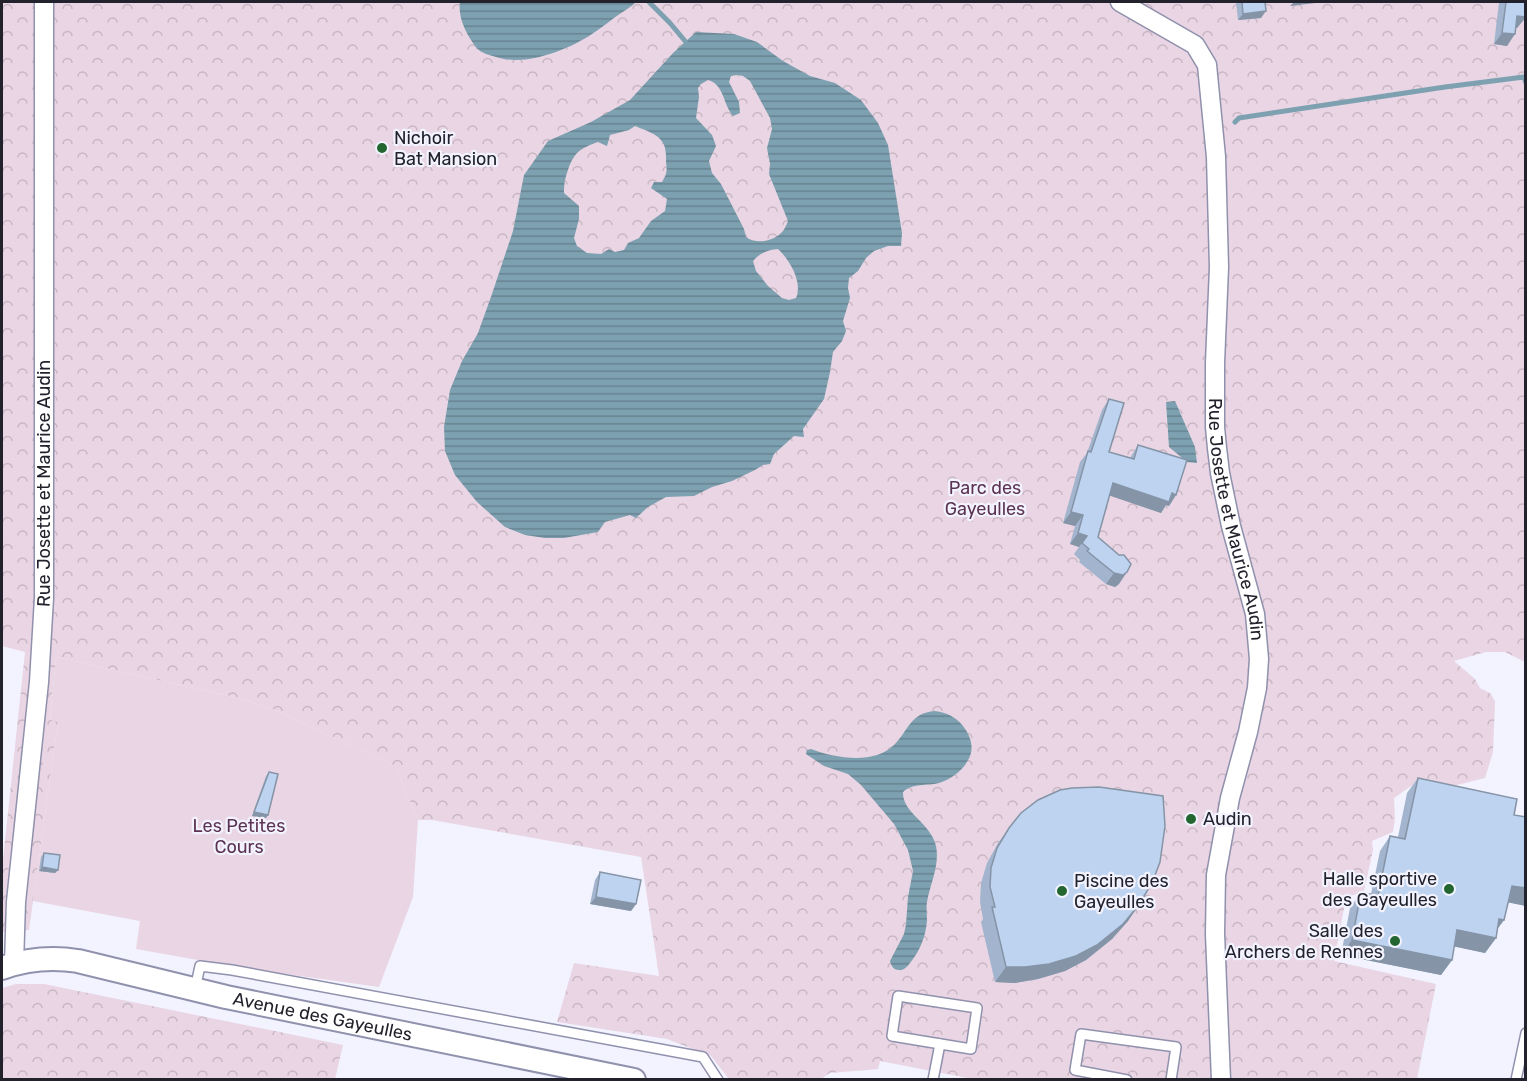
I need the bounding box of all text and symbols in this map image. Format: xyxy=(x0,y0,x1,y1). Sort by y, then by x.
place label: Nichoir Bat Mansion xyxy=(394,127,497,170)
marker: Nichoir Bat Mansion xyxy=(375,141,389,155)
street label: Rue Josette et Maurice Audin xyxy=(32,360,55,608)
street label: Rue Josette et Maurice Audin xyxy=(1204,398,1268,642)
park label: Parc des Gayeulles xyxy=(945,477,1025,520)
place label: Audin xyxy=(1203,808,1252,830)
marker: Audin xyxy=(1184,812,1198,826)
park label: Les Petites Cours xyxy=(193,815,285,858)
place label: Halle sportive des Gayeulles xyxy=(1322,868,1437,911)
place label: Piscine des Gayeulles xyxy=(1074,870,1169,913)
marker: Halle sportive des Gayeulles xyxy=(1442,882,1456,896)
marker: Piscine des Gayeulles xyxy=(1055,884,1069,898)
place label: Salle des Archers de Rennes xyxy=(1225,920,1383,963)
marker: Salle des Archers de Rennes xyxy=(1388,934,1402,948)
street label: Avenue des Gayeulles xyxy=(231,988,414,1046)

